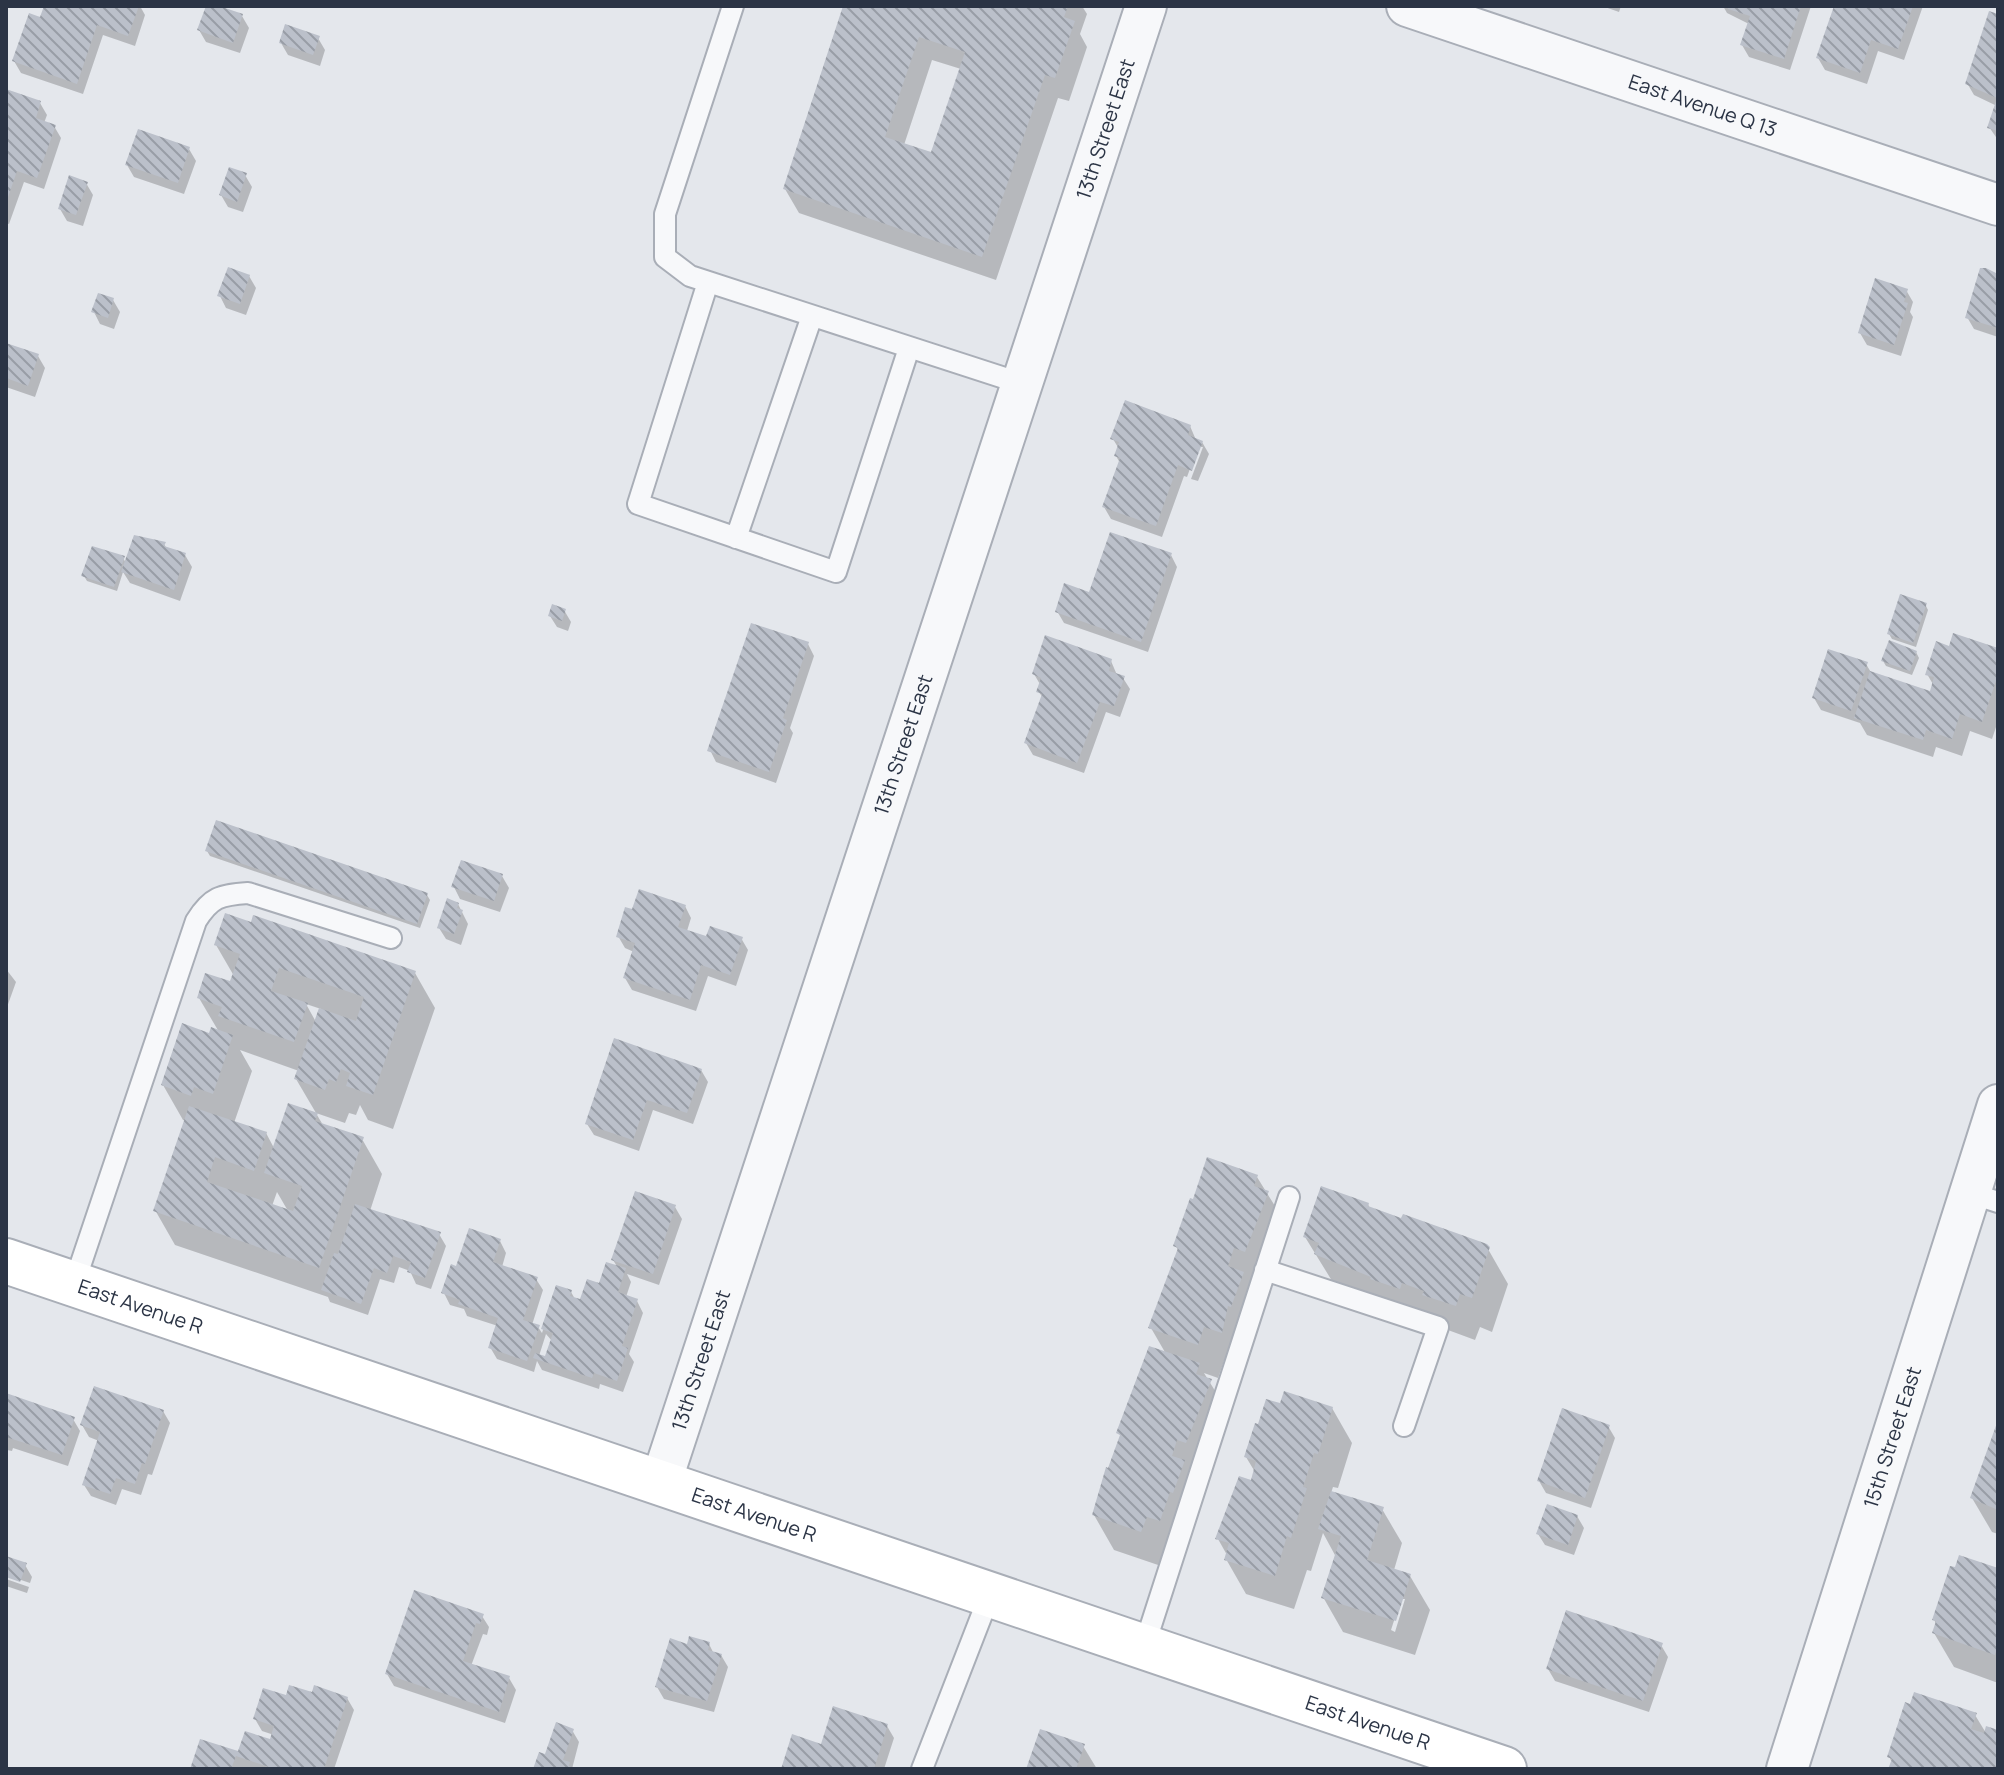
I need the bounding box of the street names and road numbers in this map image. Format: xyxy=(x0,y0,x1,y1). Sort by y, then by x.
street label: 13th Street East xyxy=(1069,55,1141,203)
street label: East Avenue Q 13 xyxy=(1625,68,1781,143)
street label: 13th Street East xyxy=(867,671,938,818)
street label: East Avenue R xyxy=(75,1272,207,1340)
street label: 13th Street East xyxy=(665,1286,736,1434)
street label: 15th Street East xyxy=(1857,1363,1927,1511)
street label: East Avenue R xyxy=(688,1481,820,1548)
street label: East Avenue R xyxy=(1302,1689,1434,1756)

